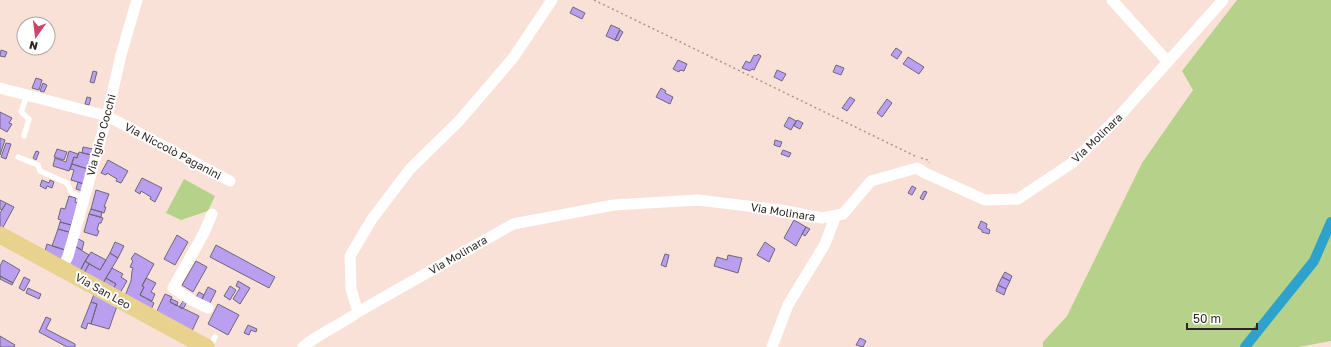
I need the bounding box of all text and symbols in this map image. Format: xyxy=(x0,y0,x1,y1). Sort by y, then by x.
north arrow xyxy=(16,16,56,56)
text: N xyxy=(28,39,39,54)
street label: Via Igino Cocchi xyxy=(83,92,118,177)
street label: Via Molinara xyxy=(1069,110,1125,165)
street label: Via Niccolò Paganini xyxy=(123,120,224,182)
street label: Via Molinara xyxy=(750,200,816,223)
street label: Via Molinara xyxy=(426,233,489,276)
street label: Via San Leo xyxy=(73,270,133,311)
scale bar xyxy=(1187,305,1257,331)
text: 50 m xyxy=(1193,311,1221,326)

